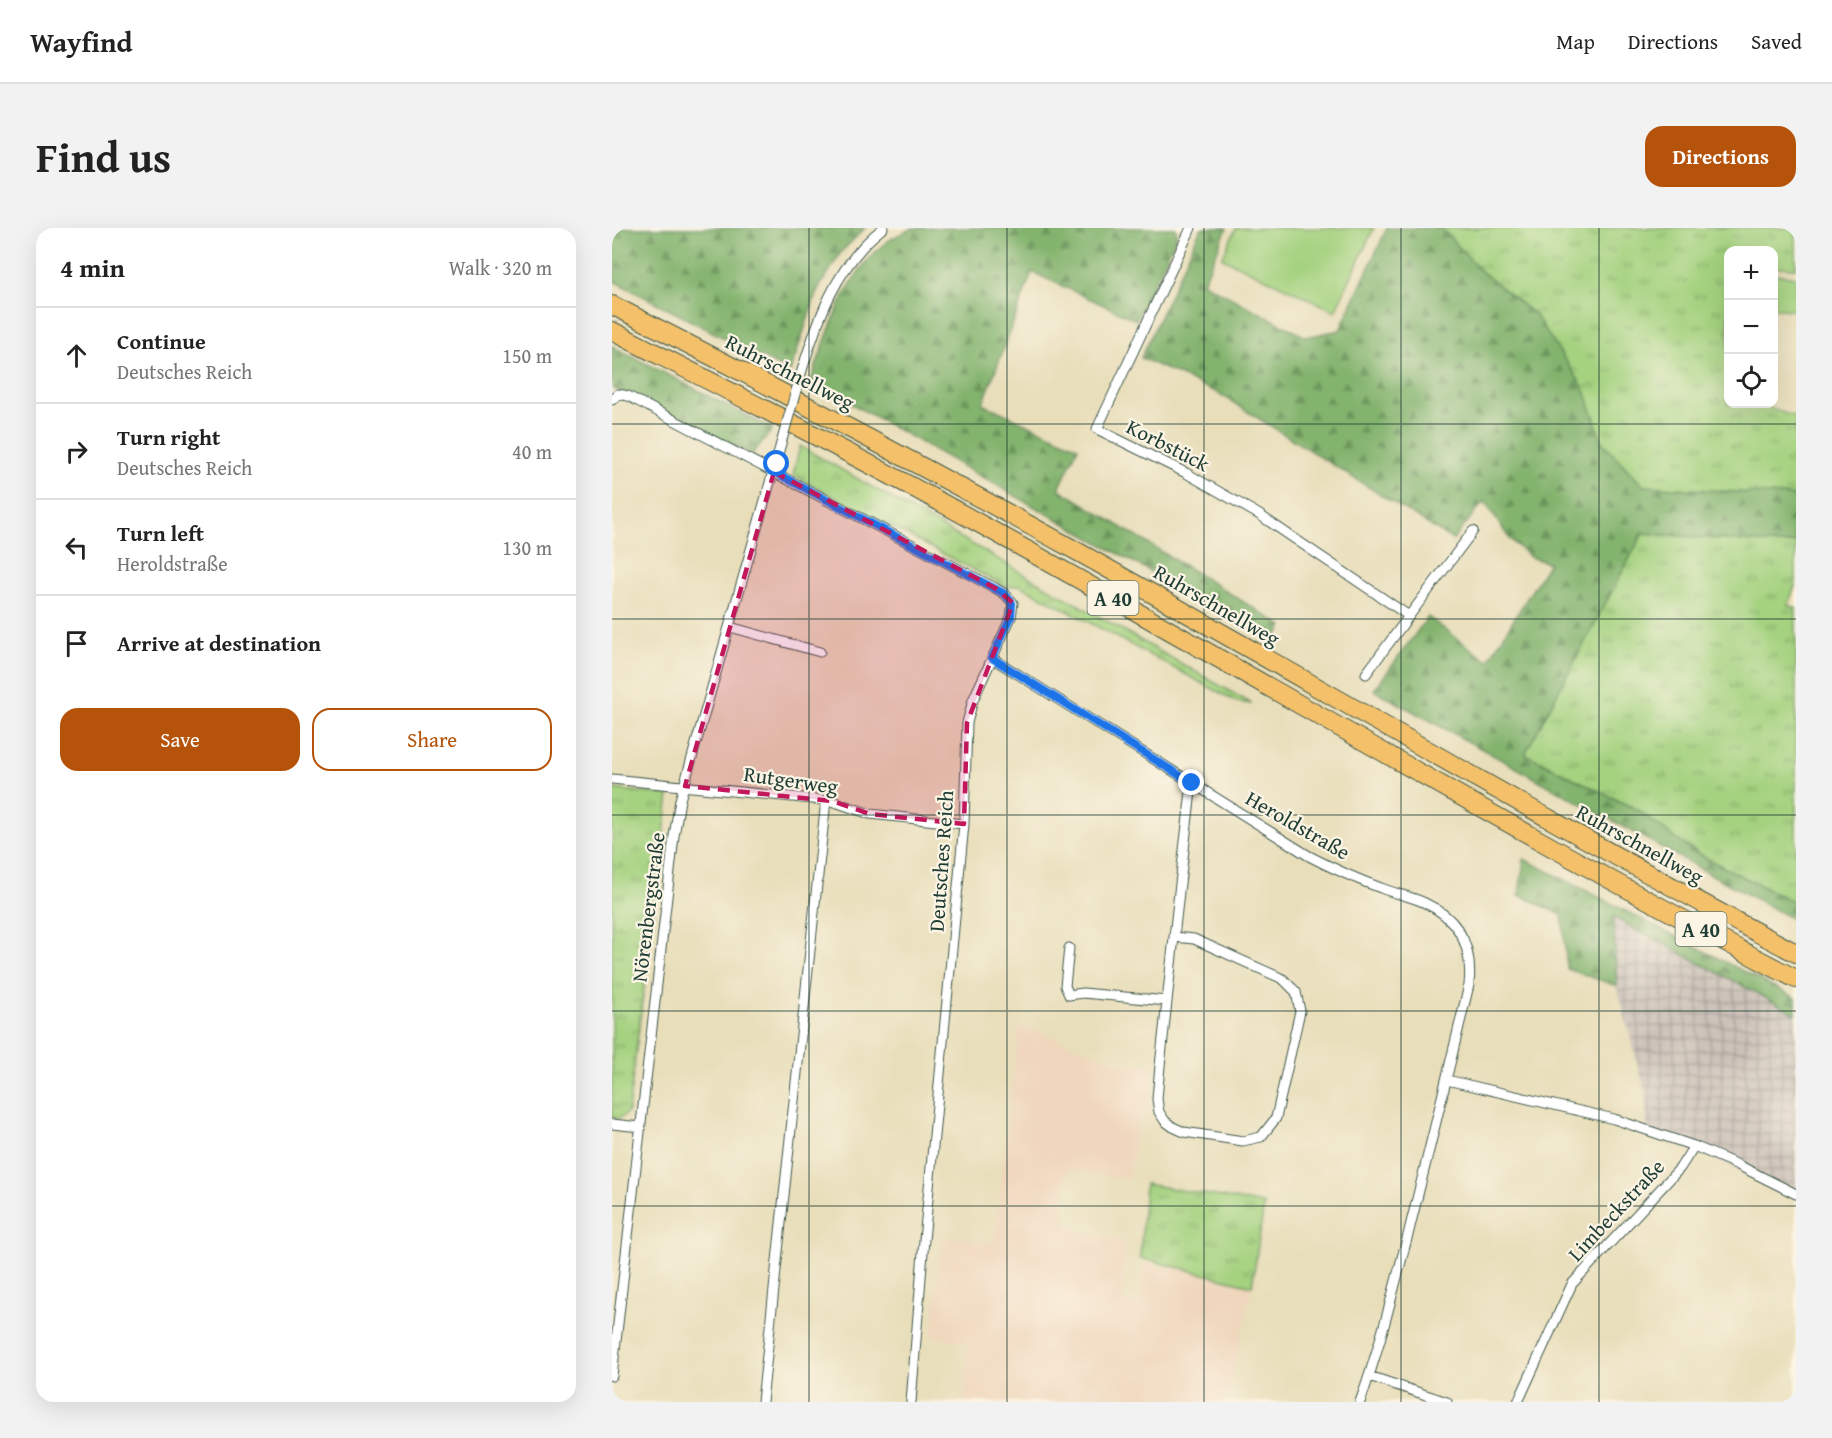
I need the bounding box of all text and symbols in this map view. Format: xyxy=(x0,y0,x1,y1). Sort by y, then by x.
text: Wayfind xyxy=(30,21,132,62)
text: Map xyxy=(1556,26,1595,57)
text: Directions xyxy=(1628,26,1718,57)
text: Saved xyxy=(1751,26,1802,57)
text: Find us xyxy=(36,126,171,187)
button: Directions xyxy=(1645,126,1796,187)
map controls xyxy=(1724,246,1778,408)
button: + xyxy=(1724,246,1778,300)
text: 4 min xyxy=(60,248,125,287)
text: Walk · 320 m xyxy=(449,253,552,282)
button: − xyxy=(1724,300,1778,354)
text: Continue xyxy=(117,325,206,357)
street label: Ruhrschnellweg xyxy=(720,326,860,418)
icon: ahead xyxy=(60,339,93,372)
text: 150 m xyxy=(502,341,552,370)
button: locate xyxy=(1724,354,1778,408)
text: Deutsches Reich xyxy=(117,357,252,386)
street label: Korbstück xyxy=(1121,411,1215,479)
text: Turn right xyxy=(117,421,220,453)
icon: right xyxy=(60,435,93,468)
text: 40 m xyxy=(512,437,552,466)
route start xyxy=(763,450,789,476)
text: Deutsches Reich xyxy=(117,453,252,482)
text: Turn left xyxy=(117,517,204,549)
icon: left xyxy=(60,531,93,564)
text: 130 m xyxy=(502,533,552,562)
text: Heroldstraße xyxy=(117,549,228,578)
street label: Ruhrschnellweg xyxy=(1148,556,1286,654)
road number: A 40 xyxy=(1088,581,1138,615)
icon: arrive xyxy=(60,627,93,660)
text: Arrive at destination xyxy=(117,627,321,659)
button: Save xyxy=(60,708,300,771)
button: Share xyxy=(312,708,552,771)
street label: Rutgerweg xyxy=(742,758,841,802)
route end xyxy=(1178,769,1204,795)
street label: Heroldstraße xyxy=(1240,783,1356,868)
street label: Deutsches Reich xyxy=(921,789,961,933)
street label: Ruhrschnellweg xyxy=(1571,796,1710,892)
street label: Nörenbergstraße xyxy=(623,830,673,984)
road number: A 40 xyxy=(1676,912,1726,946)
street label: Limbeckstraße xyxy=(1560,1152,1672,1268)

